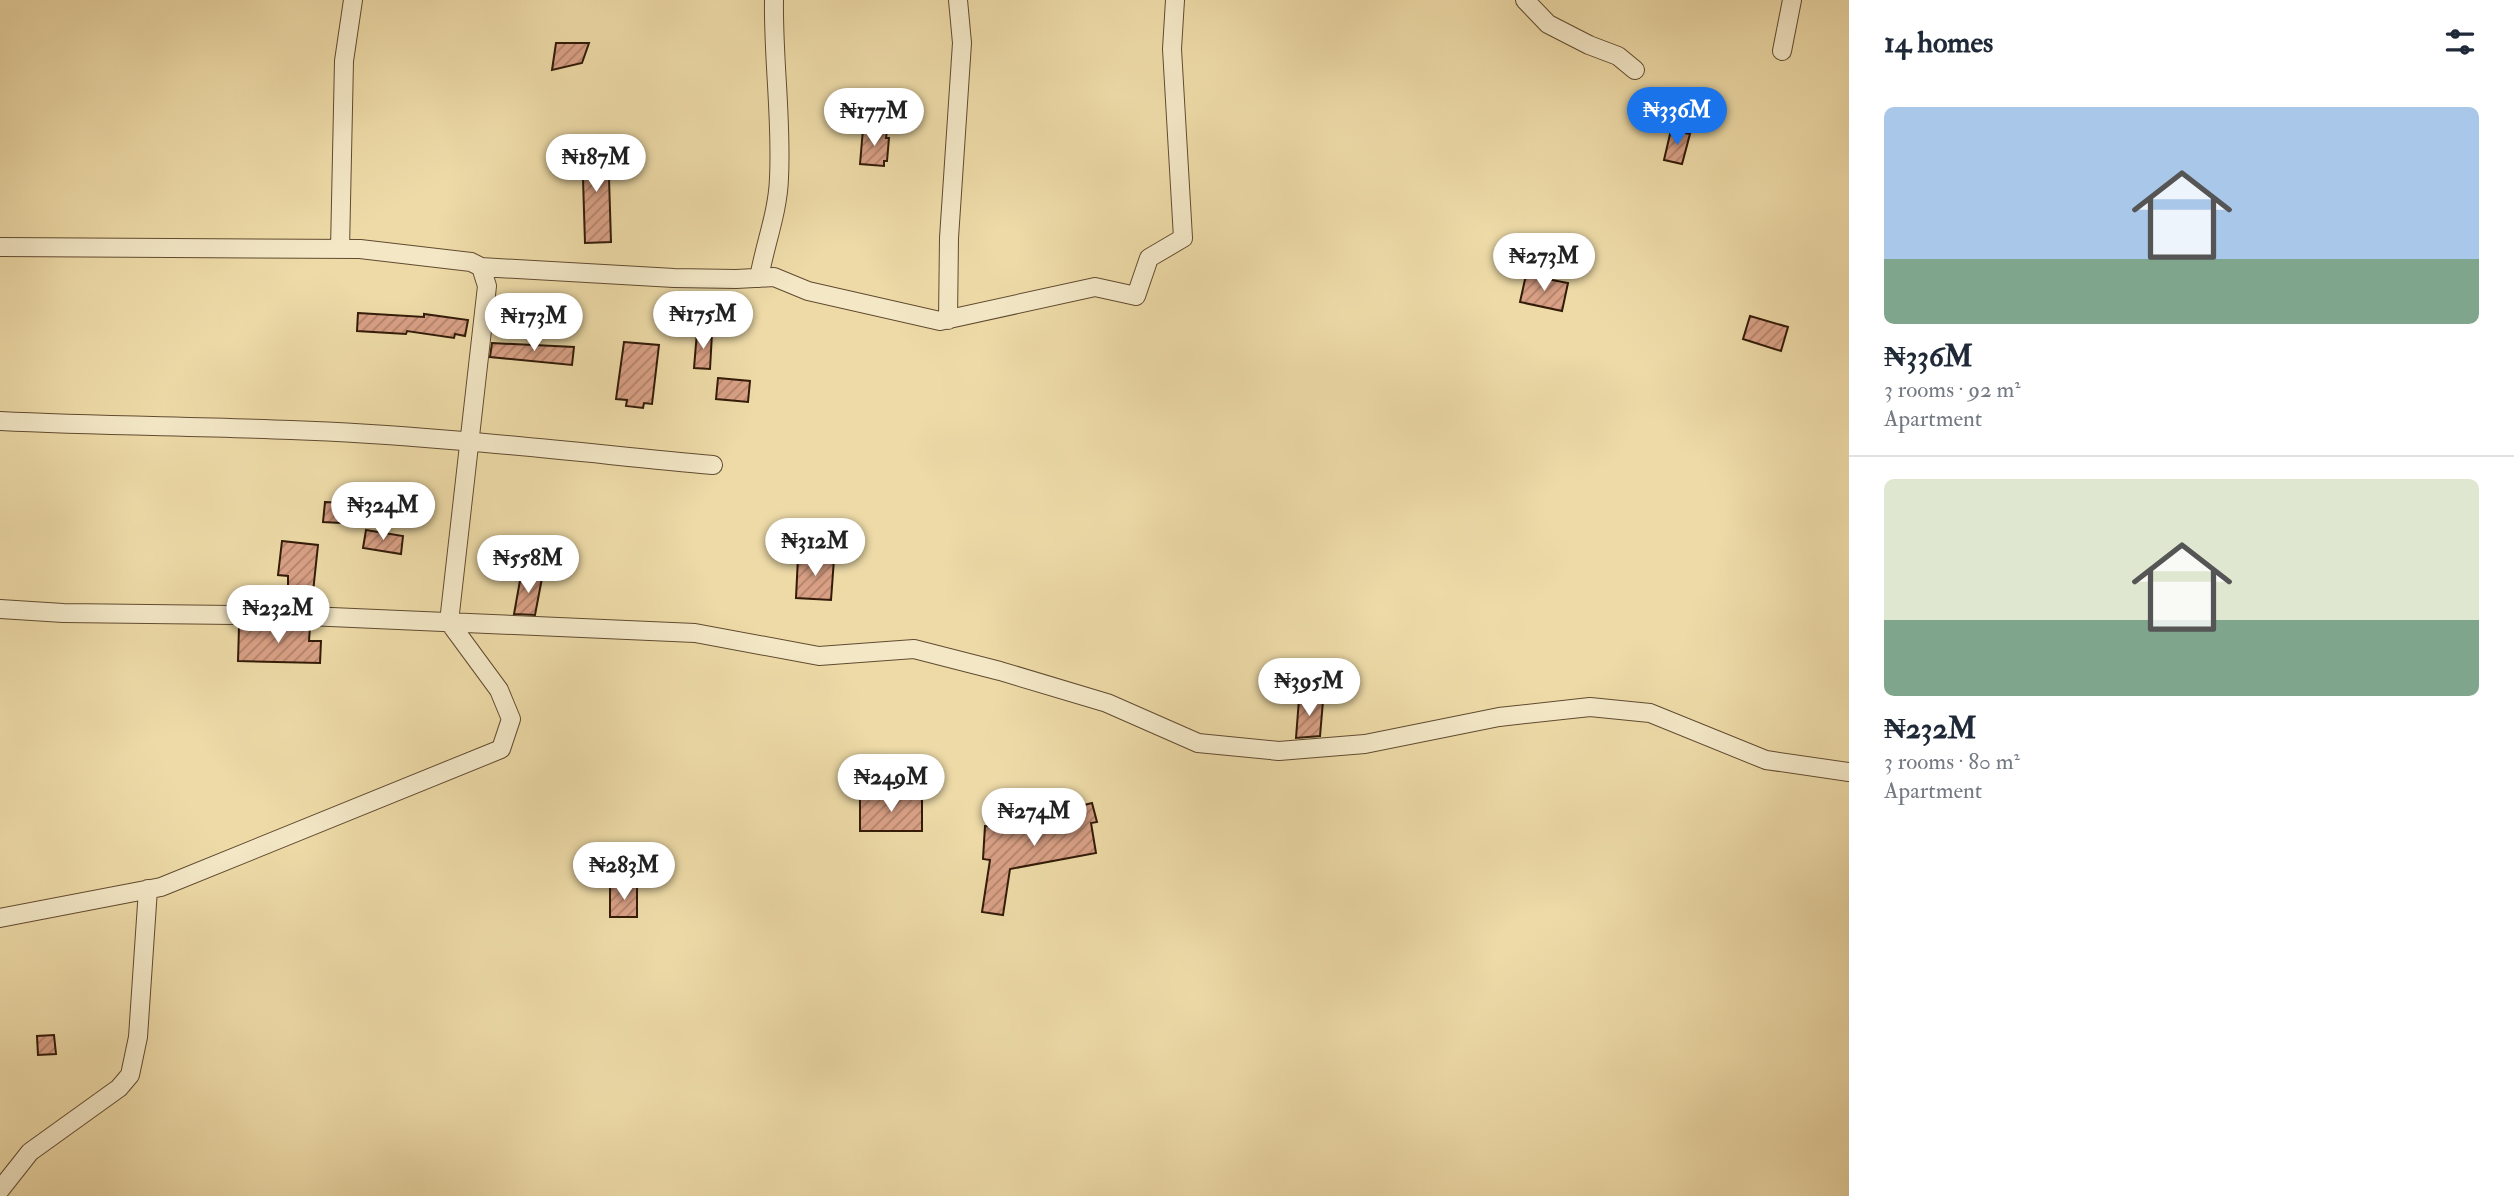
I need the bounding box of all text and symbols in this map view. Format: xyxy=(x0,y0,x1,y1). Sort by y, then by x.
icon: filters xyxy=(2441,23,2479,61)
text: 14 homes xyxy=(1884,24,1993,61)
pin: ₦177M xyxy=(825,88,923,148)
pin: ₦336M xyxy=(1628,88,1726,147)
text: ₦336M xyxy=(1643,95,1711,124)
text: ₦177M xyxy=(840,96,908,125)
pin: ₦187M xyxy=(547,134,645,194)
text: ₦187M xyxy=(562,142,630,171)
icon: home xyxy=(2119,152,2245,278)
pin: ₦273M xyxy=(1495,233,1593,293)
text: ₦273M xyxy=(1509,241,1579,270)
pin: ₦175M xyxy=(654,292,752,351)
pin: ₦173M xyxy=(485,294,583,353)
text: ₦175M xyxy=(669,299,737,328)
text: ₦173M xyxy=(501,301,567,330)
text: ₦336M xyxy=(1884,338,1973,375)
text: 3 rooms · 92 m² xyxy=(1884,375,2021,404)
text: Apartment xyxy=(1884,404,1982,433)
pin: ₦324M xyxy=(334,482,432,542)
text: ₦324M xyxy=(347,490,419,519)
pin: ₦312M xyxy=(766,518,864,578)
icon: home xyxy=(2119,524,2245,650)
text: ₦312M xyxy=(781,526,849,555)
pin: ₦558M xyxy=(479,536,577,595)
text: ₦558M xyxy=(493,543,563,572)
pin: ₦232M xyxy=(229,586,327,645)
text: ₦232M xyxy=(243,593,314,622)
pin: ₦395M xyxy=(1260,658,1358,718)
text: ₦395M xyxy=(1274,666,1344,695)
text: ₦232M xyxy=(1884,710,1977,747)
text: 3 rooms · 80 m² xyxy=(1884,747,2020,776)
pin: ₦249M xyxy=(842,754,940,814)
text: ₦249M xyxy=(854,762,928,791)
text: Apartment xyxy=(1884,776,1982,805)
pin: ₦274M xyxy=(985,788,1083,848)
text: ₦274M xyxy=(998,796,1070,825)
pin: ₦283M xyxy=(575,842,673,902)
text: ₦283M xyxy=(589,850,659,879)

